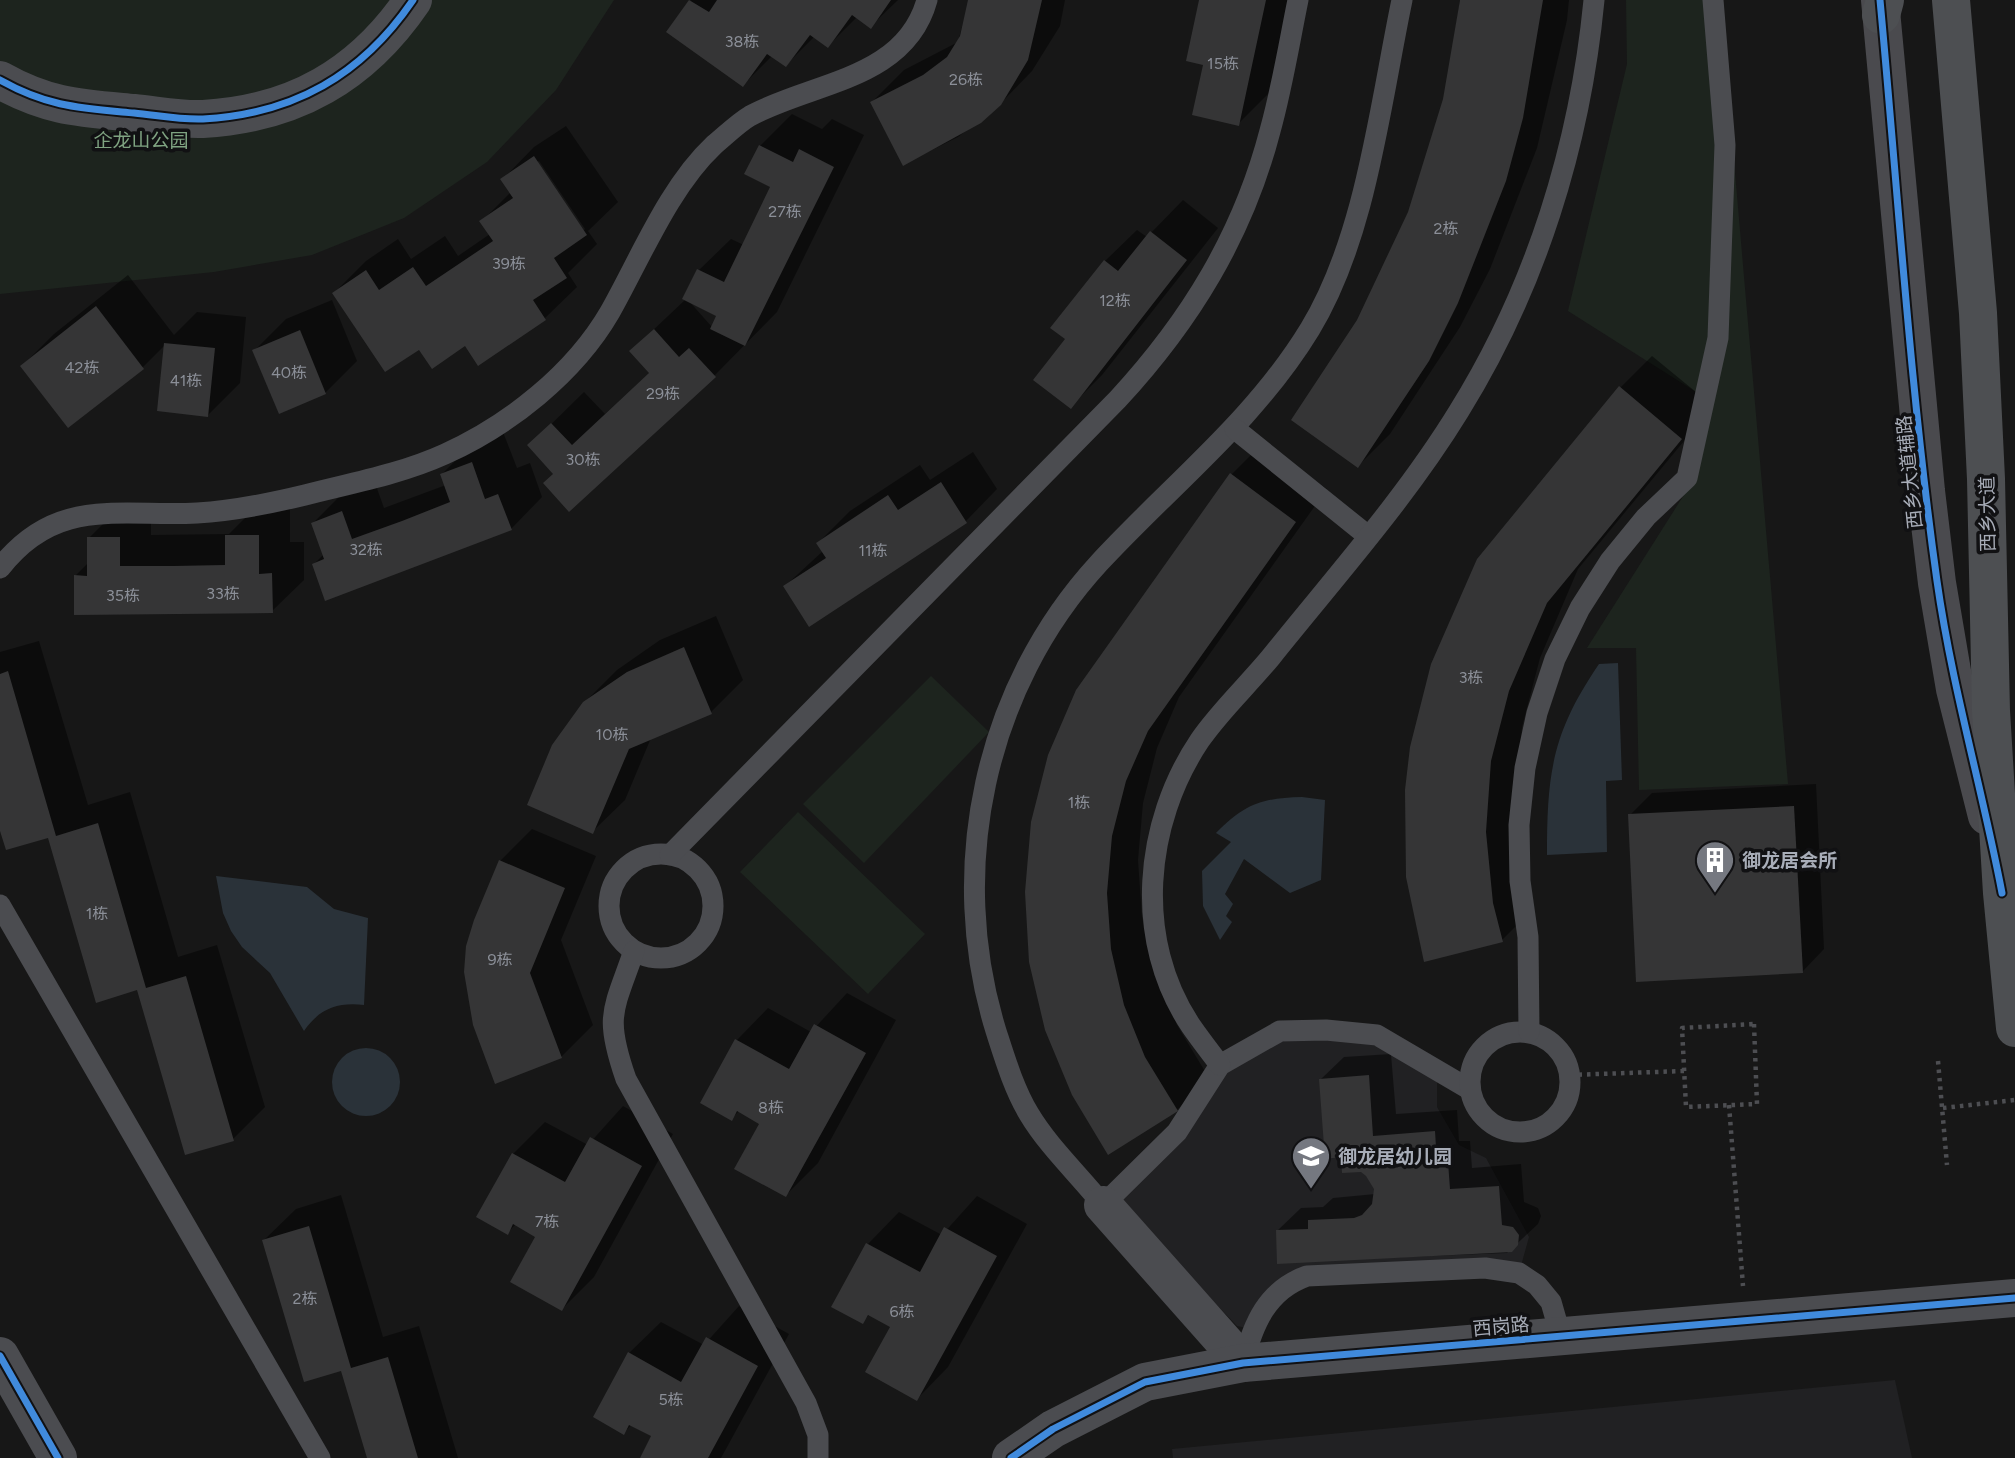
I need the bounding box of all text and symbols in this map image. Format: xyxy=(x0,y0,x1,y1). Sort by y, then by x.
house number: 38栋 xyxy=(725,32,759,51)
house number: 15栋 xyxy=(1207,54,1239,73)
house number: 26栋 xyxy=(949,70,983,89)
park label: 企龙山公园 xyxy=(93,129,189,152)
house number: 27栋 xyxy=(768,202,802,221)
house number: 2栋 xyxy=(1434,219,1458,238)
house number: 39栋 xyxy=(492,254,526,273)
house number: 12栋 xyxy=(1099,291,1131,310)
house number: 42栋 xyxy=(65,358,99,377)
house number: 40栋 xyxy=(271,363,307,382)
house number: 41栋 xyxy=(170,371,202,390)
house number: 29栋 xyxy=(646,384,680,403)
street label: 西乡大道辅路 xyxy=(1892,414,1927,530)
house number: 30栋 xyxy=(566,450,600,469)
street label: 西乡大道 xyxy=(1975,476,2000,552)
house number: 32栋 xyxy=(349,540,383,559)
house number: 11栋 xyxy=(858,541,888,560)
house number: 33栋 xyxy=(206,584,240,603)
house number: 35栋 xyxy=(106,586,140,605)
house number: 3栋 xyxy=(1459,668,1483,687)
house number: 10栋 xyxy=(596,725,628,744)
house number: 1栋 xyxy=(1068,793,1090,812)
building icon: 御龙居会所 xyxy=(1694,839,1736,894)
place label: 御龙居会所 xyxy=(1742,849,1837,872)
house number: 1栋 xyxy=(86,904,108,923)
house number: 9栋 xyxy=(487,950,513,969)
house number: 8栋 xyxy=(758,1098,784,1117)
school or university icon: 御龙居幼儿园 xyxy=(1290,1135,1332,1190)
place label: 御龙居幼儿园 xyxy=(1338,1145,1452,1168)
house number: 7栋 xyxy=(535,1212,559,1231)
house number: 2栋 xyxy=(293,1289,317,1308)
house number: 6栋 xyxy=(889,1302,915,1321)
street label: 西岗路 xyxy=(1472,1313,1530,1340)
house number: 5栋 xyxy=(658,1390,684,1409)

